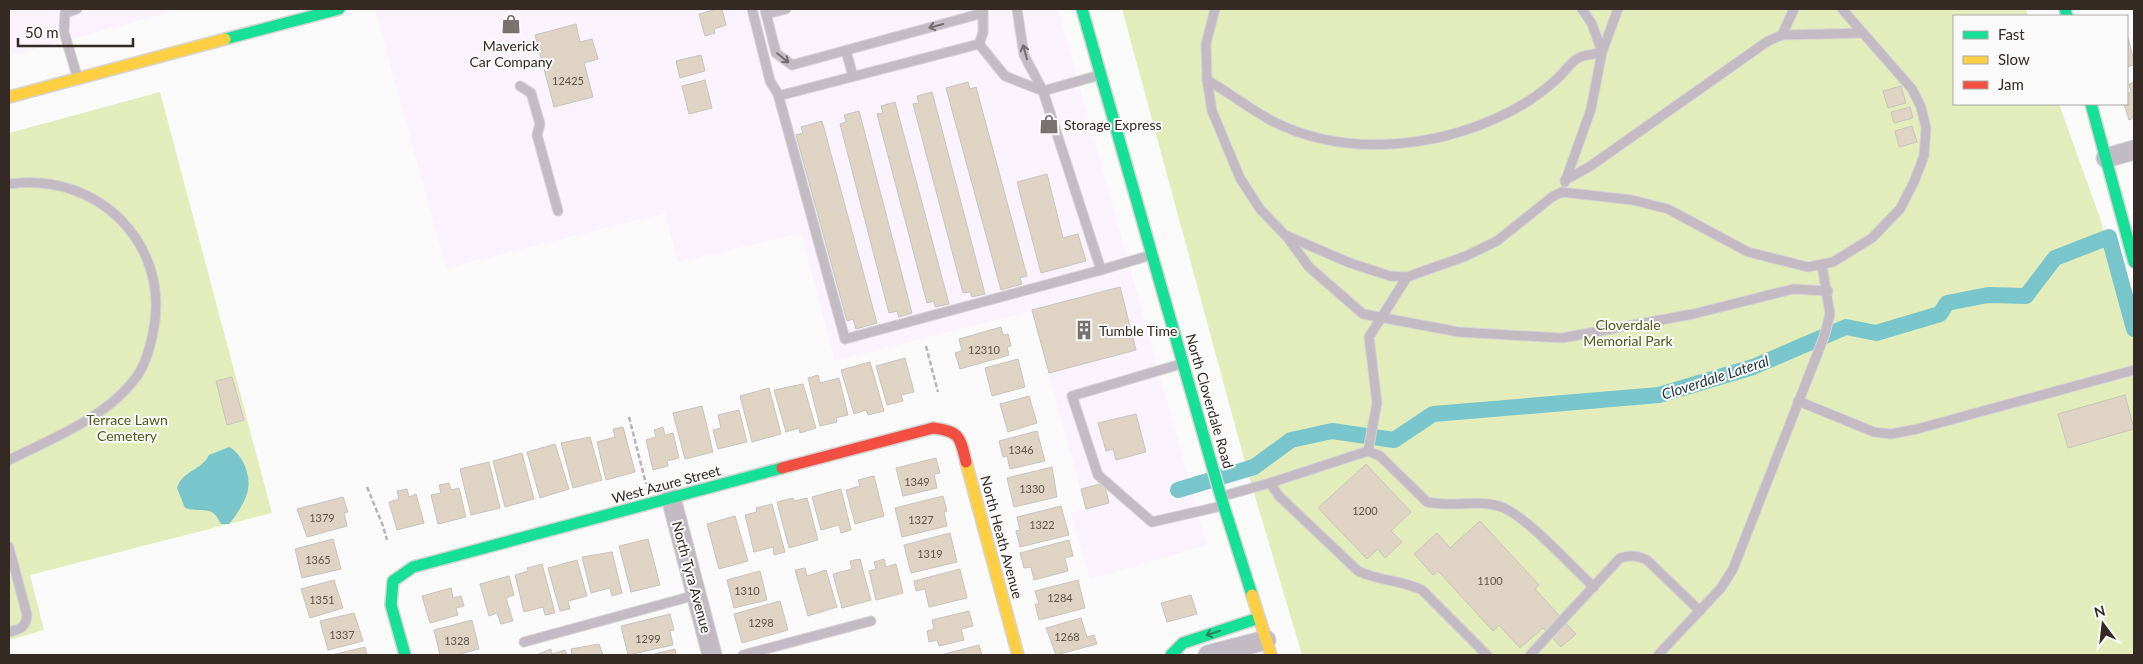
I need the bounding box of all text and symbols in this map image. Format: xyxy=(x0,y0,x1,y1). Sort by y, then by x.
shop icon: Maverick Car Company xyxy=(500,13,522,35)
scale bar xyxy=(18,15,132,47)
legend xyxy=(1953,15,2128,105)
one-way arrow xyxy=(929,22,945,31)
text: 50 m xyxy=(25,23,59,41)
text: Fast xyxy=(1998,25,2025,43)
place label: Maverick Car Company xyxy=(469,37,553,70)
one-way arrow xyxy=(1019,44,1029,60)
text: Slow xyxy=(1998,50,2030,68)
one-way arrow xyxy=(776,53,789,64)
house number: 12425 xyxy=(552,74,584,87)
text: Jam xyxy=(1998,75,2024,93)
shop icon: Storage Express xyxy=(1038,113,1060,135)
place label: Storage Express xyxy=(1064,116,1162,133)
park label: Cloverdale Memorial Park xyxy=(1583,316,1674,349)
building icon: Tumble Time xyxy=(1073,319,1095,341)
place label: Tumble Time xyxy=(1099,322,1177,339)
street label: North Cloverdale Road xyxy=(1183,332,1237,470)
house number: 12310 xyxy=(968,343,1001,356)
water label: Cloverdale Lateral xyxy=(1659,351,1771,403)
park label: Terrace Lawn Cemetery xyxy=(86,411,168,444)
house number: 1346 xyxy=(1008,443,1034,456)
street label: West Azure Street xyxy=(610,461,722,507)
street label: North Heath Avenue xyxy=(977,473,1027,601)
house number: 1349 xyxy=(904,475,930,488)
house number: 1330 xyxy=(1019,482,1045,495)
house number: 1200 xyxy=(1352,504,1378,517)
house number: 1379 xyxy=(309,511,335,524)
house number: 1327 xyxy=(908,513,934,526)
house number: 1322 xyxy=(1029,518,1055,531)
street label: North Tyra Avenue xyxy=(669,519,715,635)
house number: 1319 xyxy=(917,547,943,560)
house number: 1365 xyxy=(305,553,331,566)
house number: 1100 xyxy=(1477,574,1503,587)
house number: 1310 xyxy=(734,584,760,597)
house number: 1284 xyxy=(1047,591,1073,604)
house number: 1351 xyxy=(309,593,335,606)
north arrow xyxy=(2078,599,2128,649)
text: N xyxy=(2092,601,2107,621)
house number: 1298 xyxy=(748,616,774,629)
house number: 1337 xyxy=(329,628,355,641)
one-way arrow xyxy=(1206,629,1221,638)
house number: 1268 xyxy=(1054,630,1080,643)
house number: 1299 xyxy=(635,632,661,645)
house number: 1328 xyxy=(444,634,470,647)

